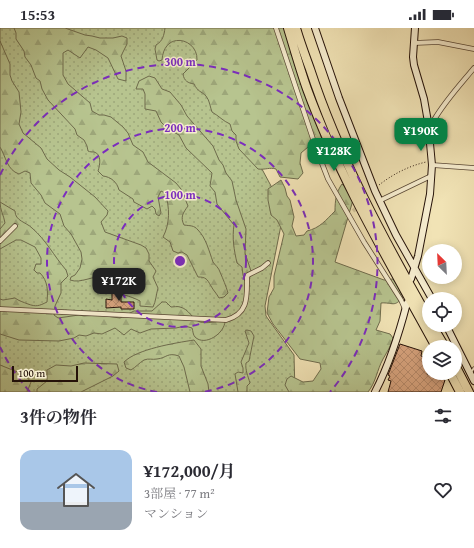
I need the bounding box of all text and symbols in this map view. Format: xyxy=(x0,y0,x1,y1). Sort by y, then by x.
text: 15:53 xyxy=(20,4,55,25)
text: 300 m xyxy=(164,53,197,70)
pin: ¥190K xyxy=(393,118,449,152)
text: 200 m xyxy=(164,119,197,136)
text: ¥190K xyxy=(403,121,439,140)
pin: ¥128K xyxy=(306,138,362,172)
text: ¥128K xyxy=(316,141,352,160)
text: 100 m xyxy=(164,186,197,203)
north arrow xyxy=(422,244,462,284)
map controls xyxy=(422,244,462,380)
centre of rings xyxy=(173,254,187,268)
pin: ¥172K xyxy=(91,268,147,302)
text: ¥172K xyxy=(101,271,137,290)
button: locate xyxy=(422,292,462,332)
button: layers xyxy=(422,340,462,380)
scale bar xyxy=(12,364,78,383)
text: 100 m xyxy=(18,365,45,381)
text: 3件の物件 xyxy=(20,404,97,429)
icon: filters xyxy=(432,405,454,427)
text: ¥172,000/月 xyxy=(144,458,236,483)
icon: home xyxy=(52,466,100,514)
icon: heart xyxy=(432,479,454,501)
text: 3部屋 · 77 m² xyxy=(144,484,215,503)
text: マンション xyxy=(144,504,208,523)

